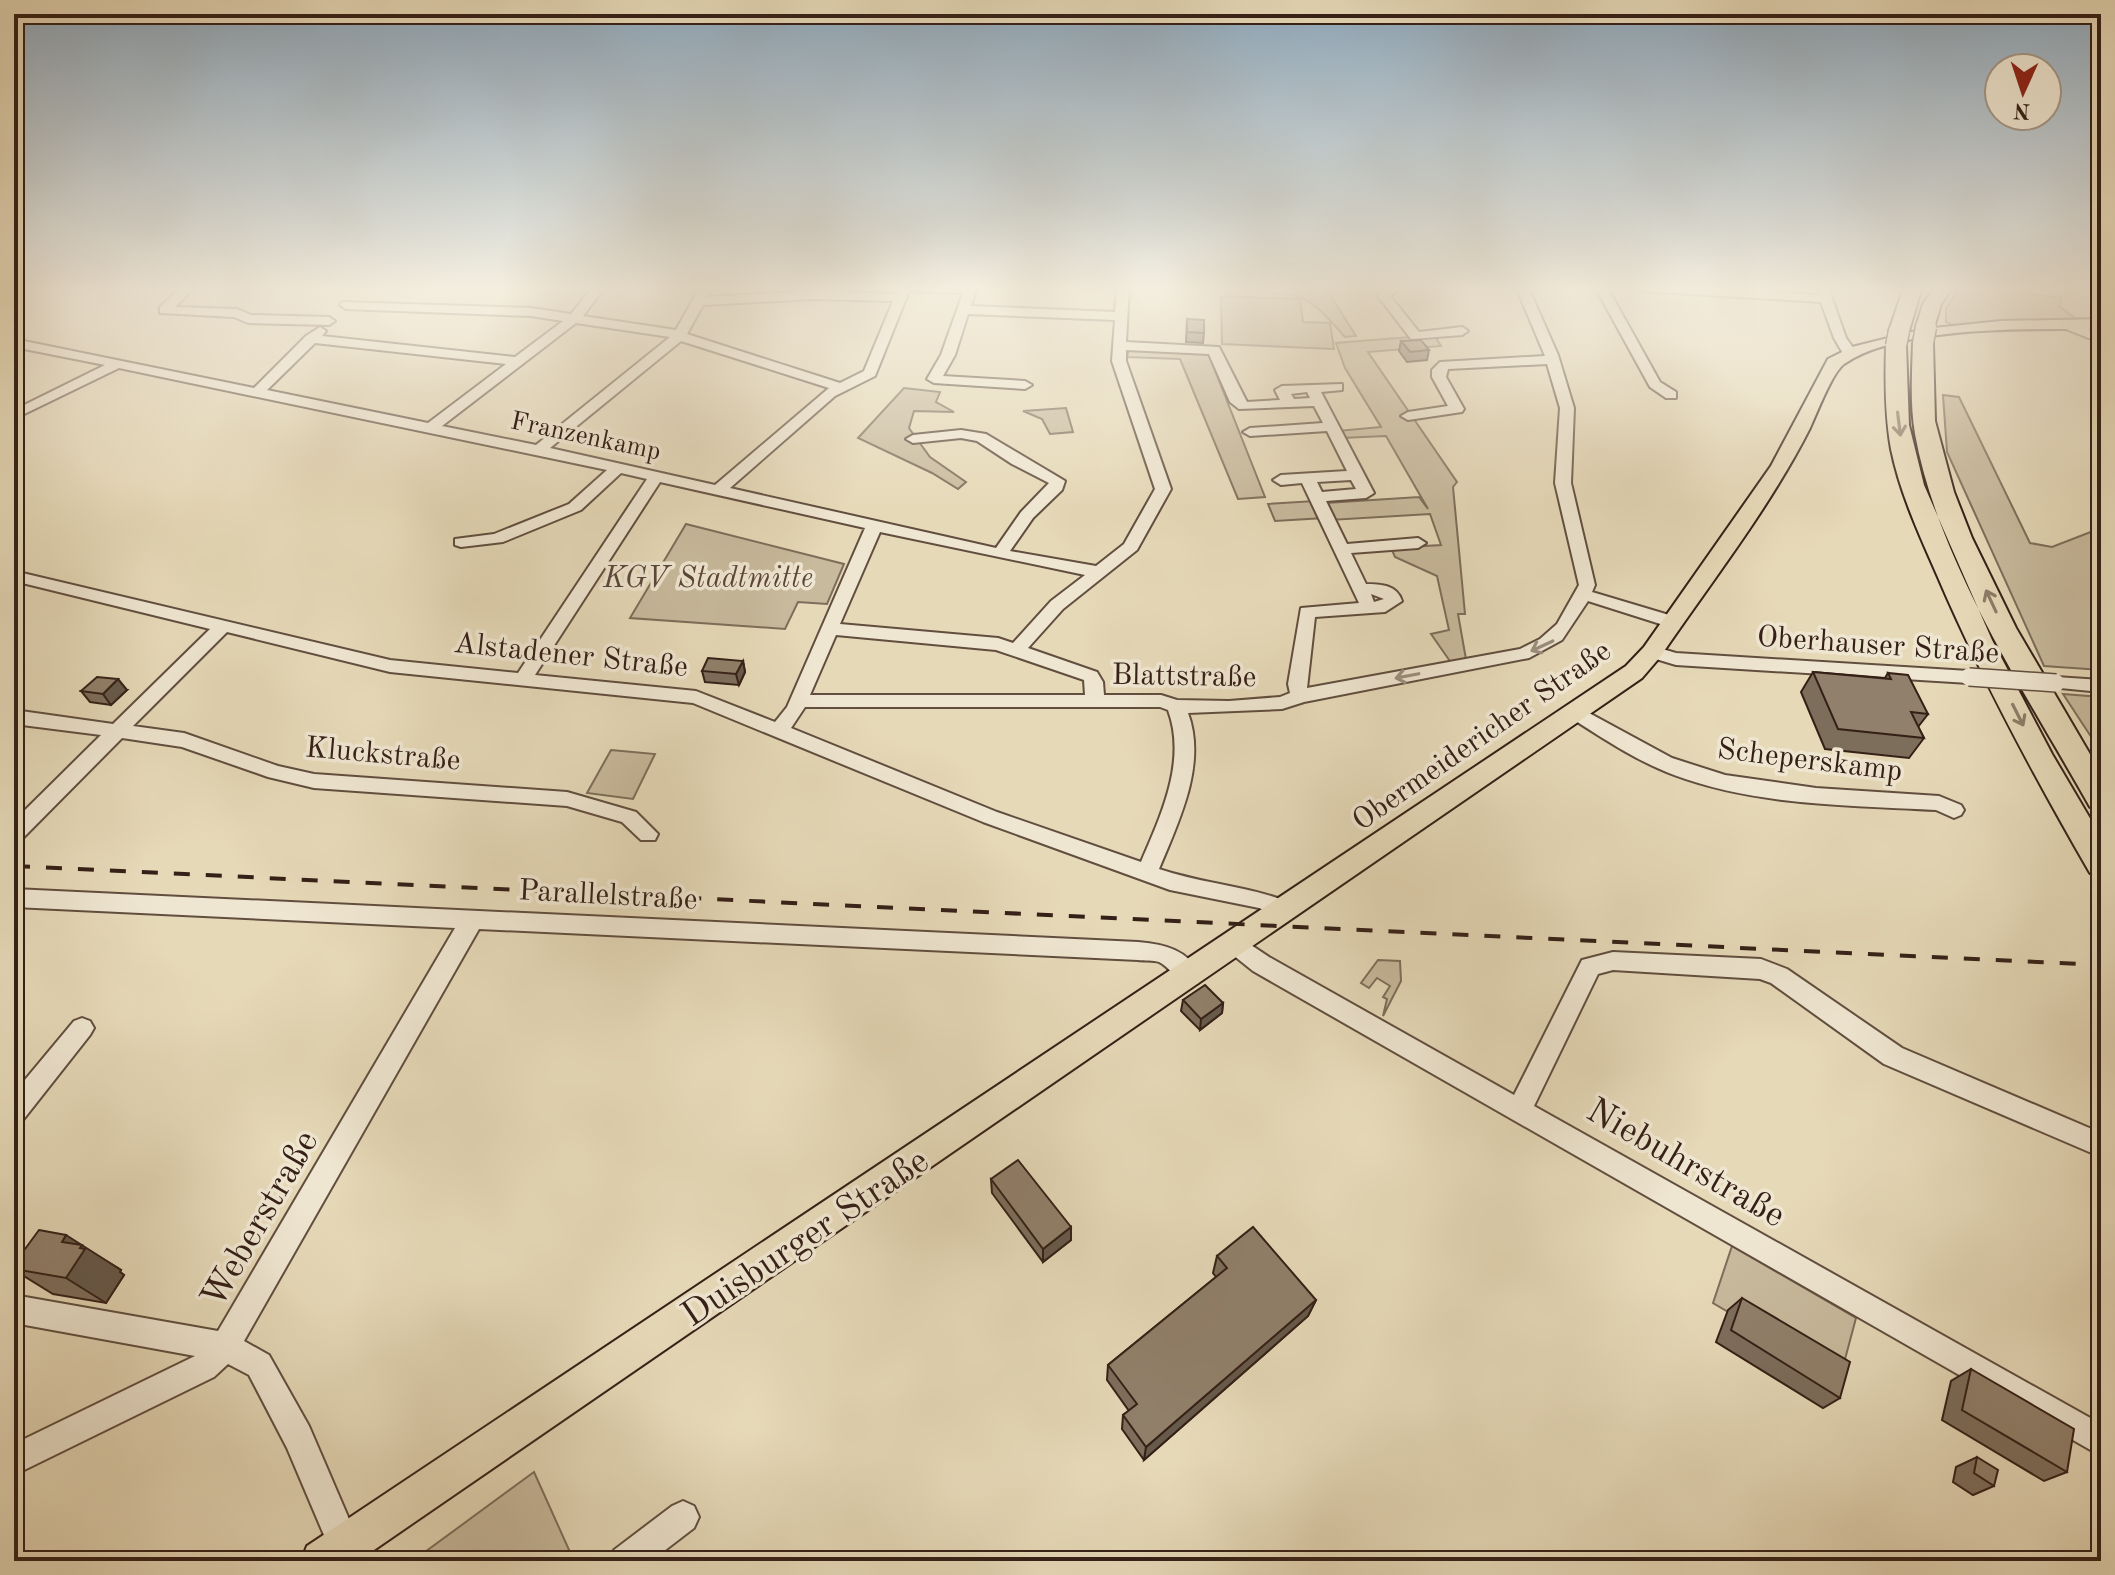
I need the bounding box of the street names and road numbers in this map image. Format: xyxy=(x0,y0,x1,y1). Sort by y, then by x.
street label: Franzenkamp xyxy=(508,408,663,466)
street label: Oberhauser Straße xyxy=(1756,623,2000,669)
street label: Alstadener Straße xyxy=(452,629,689,683)
street label: Obermeidericher Straße xyxy=(1347,636,1617,837)
street label: Blattstraße xyxy=(1111,661,1257,693)
street label: Kluckstraße xyxy=(304,733,462,777)
street label: Scheperskamp xyxy=(1715,735,1904,787)
street label: Parallelstraße xyxy=(518,876,698,916)
street label: Niebuhrstraße xyxy=(1580,1093,1790,1236)
street label: Weberstraße xyxy=(196,1125,326,1315)
street label: Duisburger Straße xyxy=(676,1144,936,1335)

